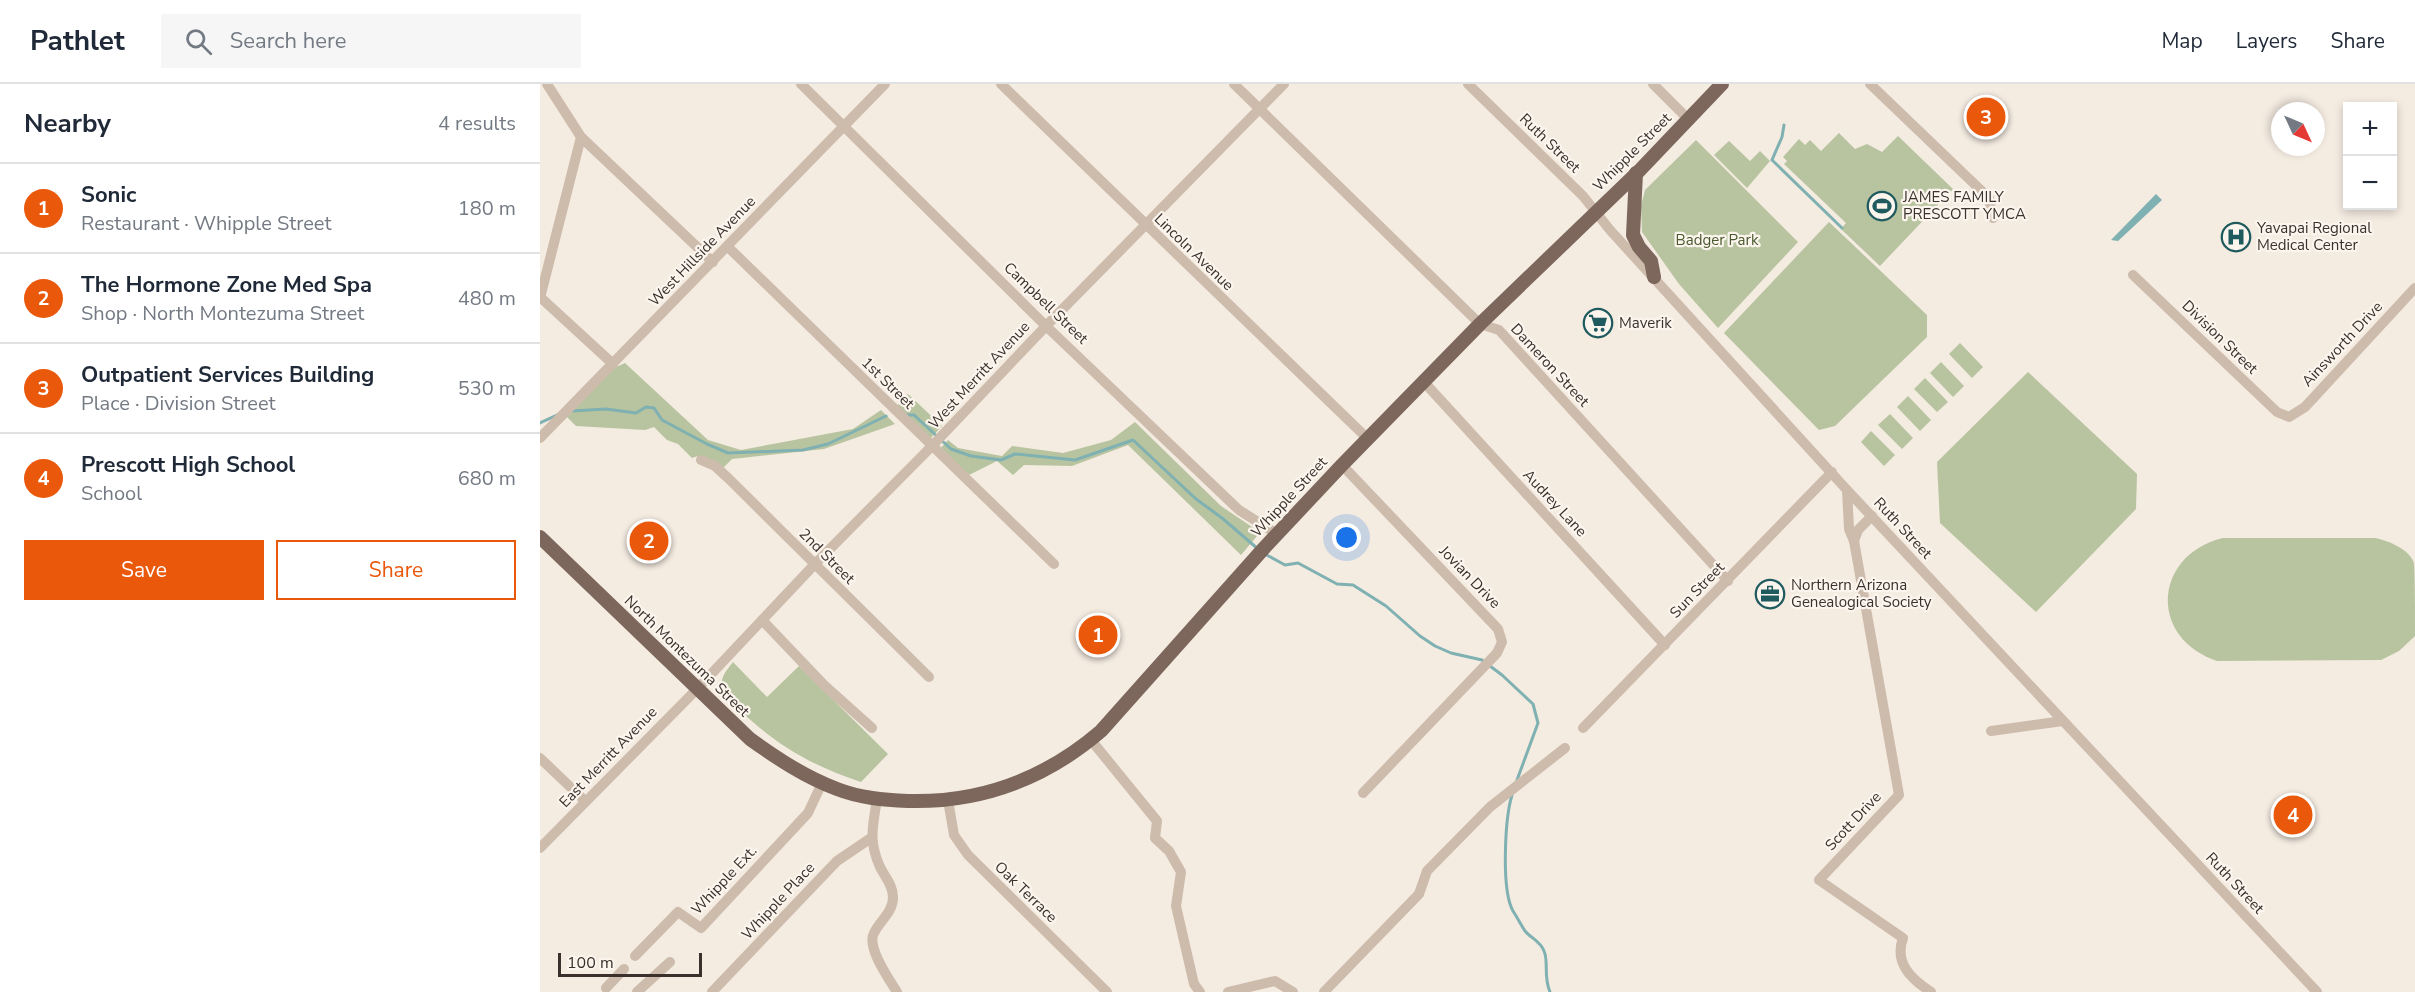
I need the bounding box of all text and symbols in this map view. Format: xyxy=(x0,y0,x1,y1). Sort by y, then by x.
search box xyxy=(161,14,581,68)
text: Pathlet xyxy=(30,22,125,60)
icon: search xyxy=(182,25,215,58)
text: Search here xyxy=(230,26,346,56)
text: Map xyxy=(2161,27,2203,55)
text: Layers xyxy=(2236,27,2297,55)
text: Share xyxy=(2330,27,2385,55)
pin: 3 xyxy=(1966,94,2006,140)
north arrow xyxy=(2271,102,2325,156)
map controls xyxy=(2343,102,2397,210)
button: + xyxy=(2343,102,2397,156)
text: Nearby xyxy=(24,106,111,141)
street label: Whipple Street xyxy=(1588,108,1676,196)
street label: Ruth Street xyxy=(1515,109,1585,177)
text: 4 results xyxy=(438,110,516,137)
button: − xyxy=(2343,156,2397,210)
text: Sonic xyxy=(81,180,136,210)
place label: JAMES FAMILY PRESCOTT YMCA xyxy=(1902,187,2026,224)
sports icon: JAMES FAMILY PRESCOTT YMCA xyxy=(1866,190,1898,222)
street label: West Hillside Avenue xyxy=(644,192,760,310)
text: 1 xyxy=(38,195,50,222)
text: 180 m xyxy=(458,195,516,222)
street label: Lincoln Avenue xyxy=(1150,209,1238,295)
text: Restaurant · Whipple Street xyxy=(81,210,332,237)
place label: Yavapai Regional Medical Center xyxy=(2256,218,2372,255)
hospital icon: Yavapai Regional Medical Center xyxy=(2220,221,2252,253)
park label: Badger Park xyxy=(1676,230,1759,250)
street label: Campbell Street xyxy=(1000,258,1093,349)
text: The Hormone Zone Med Spa xyxy=(81,270,372,300)
text: 2 xyxy=(38,285,50,312)
text: 480 m xyxy=(458,285,516,312)
street label: Division Street xyxy=(2178,296,2263,379)
street label: Ainsworth Drive xyxy=(2297,297,2387,391)
text: Shop · North Montezuma Street xyxy=(81,300,364,327)
supermarket icon: Maverik xyxy=(1582,307,1614,339)
place label: Maverik xyxy=(1619,313,1672,333)
street label: West Merritt Avenue xyxy=(924,317,1034,433)
street label: Dameron Street xyxy=(1506,319,1594,411)
street label: 1st Street xyxy=(857,353,919,414)
text: Outpatient Services Building xyxy=(81,360,374,390)
text: 3 xyxy=(38,375,50,402)
text: 530 m xyxy=(458,375,516,402)
text: Place · Division Street xyxy=(81,390,276,417)
text: Prescott High School xyxy=(81,450,295,480)
street label: Whipple Street xyxy=(1247,452,1332,542)
text: 4 xyxy=(38,465,50,492)
text: 680 m xyxy=(458,465,516,492)
street label: Audrey Lane xyxy=(1519,465,1591,541)
text: School xyxy=(81,480,142,507)
street label: Ruth Street xyxy=(1869,493,1937,564)
pin: 2 xyxy=(630,518,668,564)
your location xyxy=(1332,523,1361,552)
street label: 2nd Street xyxy=(795,524,860,589)
button: Save xyxy=(24,540,264,600)
button: Share xyxy=(276,540,516,600)
street label: Jovian Drive xyxy=(1434,540,1505,613)
street label: Sun Street xyxy=(1665,557,1729,622)
place label: Northern Arizona Genealogical Society xyxy=(1791,575,1932,612)
office icon: Northern Arizona Genealogical Society xyxy=(1754,578,1786,610)
street label: North Montezuma Street xyxy=(620,591,754,722)
pin: 1 xyxy=(1078,612,1118,658)
street label: East Merritt Avenue xyxy=(555,702,661,812)
street label: Scott Drive xyxy=(1820,787,1886,855)
pin: 4 xyxy=(2274,792,2312,838)
street label: Whipple Ext. xyxy=(687,841,761,919)
street label: Ruth Street xyxy=(2201,848,2269,919)
street label: Oak Terrace xyxy=(990,857,1062,927)
street label: Whipple Place xyxy=(737,858,819,944)
scale bar xyxy=(558,950,702,978)
text: 100 m xyxy=(567,952,614,974)

